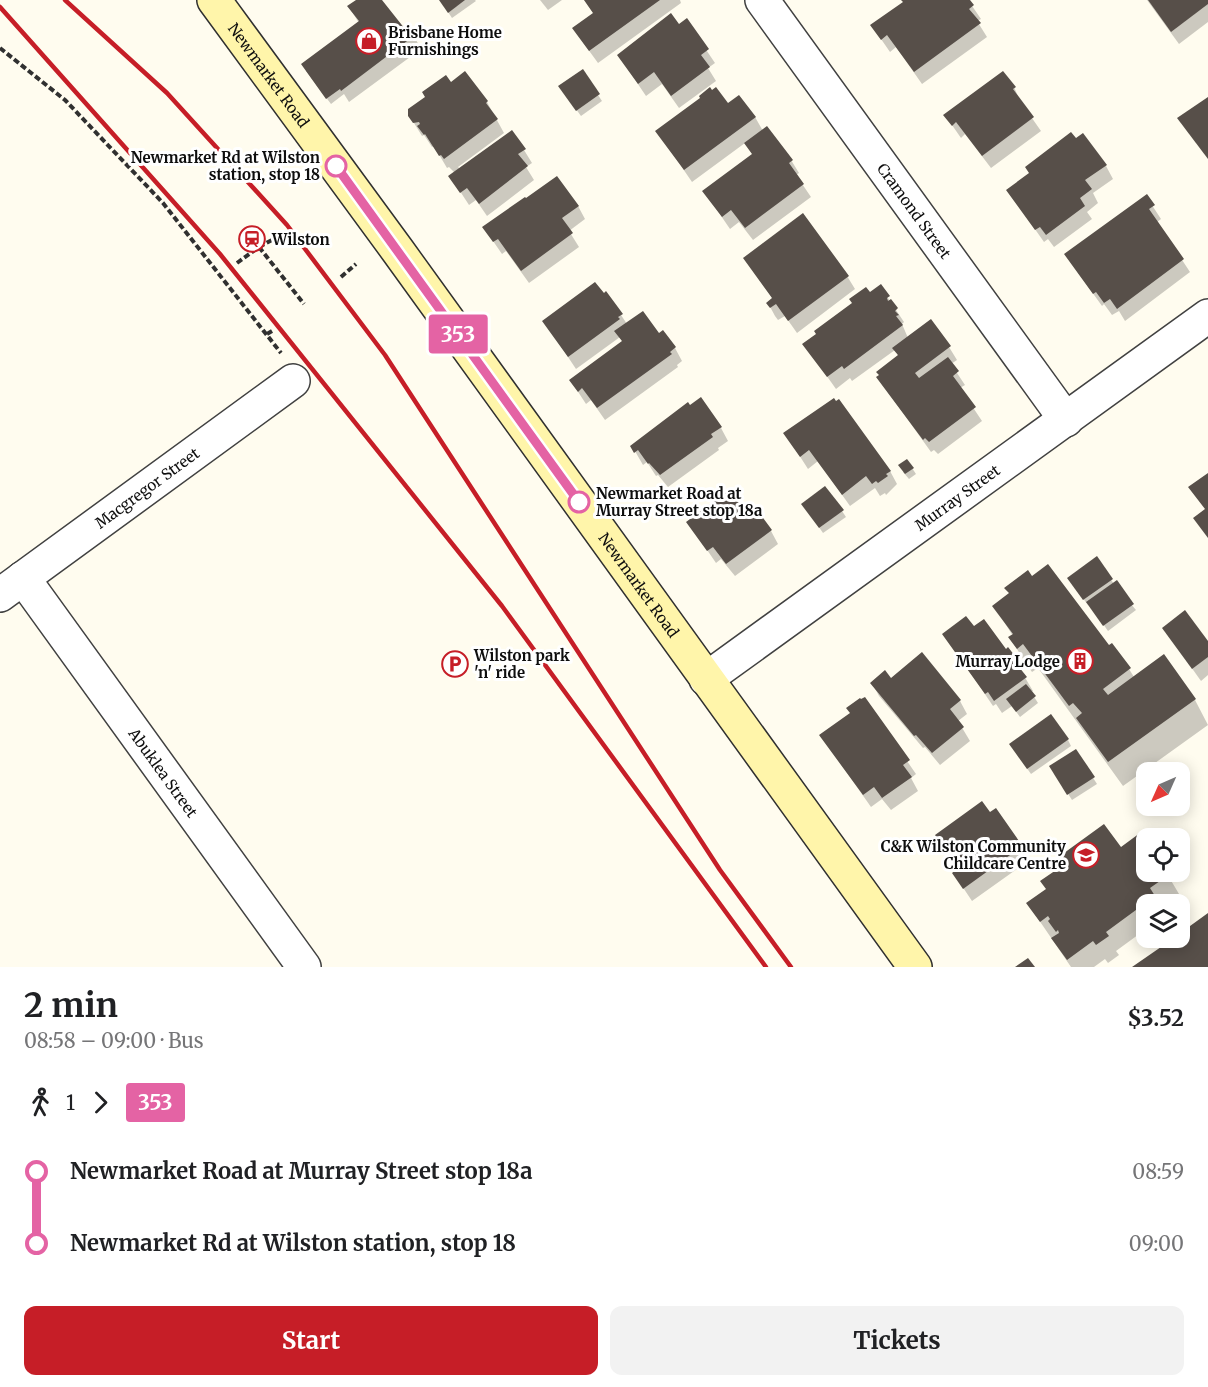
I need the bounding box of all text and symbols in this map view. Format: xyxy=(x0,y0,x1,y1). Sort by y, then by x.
street label: Newmarket Road xyxy=(224,19,313,131)
place label: Brisbane Home Furnishings xyxy=(388,23,502,59)
shop icon: Brisbane Home Furnishings xyxy=(354,26,384,56)
place label: Newmarket Rd at Wilston station, stop 18 xyxy=(131,148,320,185)
marker: Newmarket Rd at Wilston station, stop 18 xyxy=(325,155,347,177)
street label: Cramond Street xyxy=(873,159,955,262)
station icon: Wilston xyxy=(237,224,267,254)
place label: Wilston xyxy=(271,230,330,249)
line badge: 353 xyxy=(424,314,492,354)
text: 353 xyxy=(441,321,475,348)
street label: Macgregor Street xyxy=(91,443,203,532)
street label: Murray Street xyxy=(911,460,1004,534)
place label: Newmarket Road at Murray Street stop 18a xyxy=(596,484,763,520)
marker: Newmarket Road at Murray Street stop 18a xyxy=(568,491,590,513)
street label: Newmarket Road xyxy=(595,529,683,641)
place label: Wilston park 'n' ride xyxy=(473,646,570,682)
building icon: Murray Lodge xyxy=(1065,646,1095,676)
parking icon: Wilston park 'n' ride xyxy=(440,649,470,679)
place label: Murray Lodge xyxy=(956,652,1060,671)
street label: Abuklea Street xyxy=(124,723,202,821)
north arrow xyxy=(1136,762,1190,816)
map controls xyxy=(1136,762,1190,948)
button: locate xyxy=(1136,828,1190,882)
place label: C&K Wilston Community Childcare Centre xyxy=(881,837,1066,873)
school or university icon: C&K Wilston Community Childcare Centre xyxy=(1071,840,1101,870)
button: layers xyxy=(1136,894,1190,948)
text: 2 min xyxy=(24,985,118,1026)
text: $3.52 xyxy=(1127,1004,1184,1032)
text: 08:58 – 09:00 · Bus xyxy=(24,1028,204,1053)
icon: walk xyxy=(24,1086,57,1119)
icon: forward xyxy=(84,1086,117,1119)
text: 353 xyxy=(138,1089,173,1116)
text: 1 xyxy=(66,1090,75,1115)
text: Newmarket Road at Murray Street stop 18a xyxy=(70,1157,533,1185)
text: 08:59 xyxy=(1132,1159,1184,1184)
text: Newmarket Rd at Wilston station, stop 18 xyxy=(70,1229,516,1257)
text: 09:00 xyxy=(1129,1231,1184,1256)
button: Start xyxy=(24,1306,598,1375)
button: Tickets xyxy=(610,1306,1184,1375)

